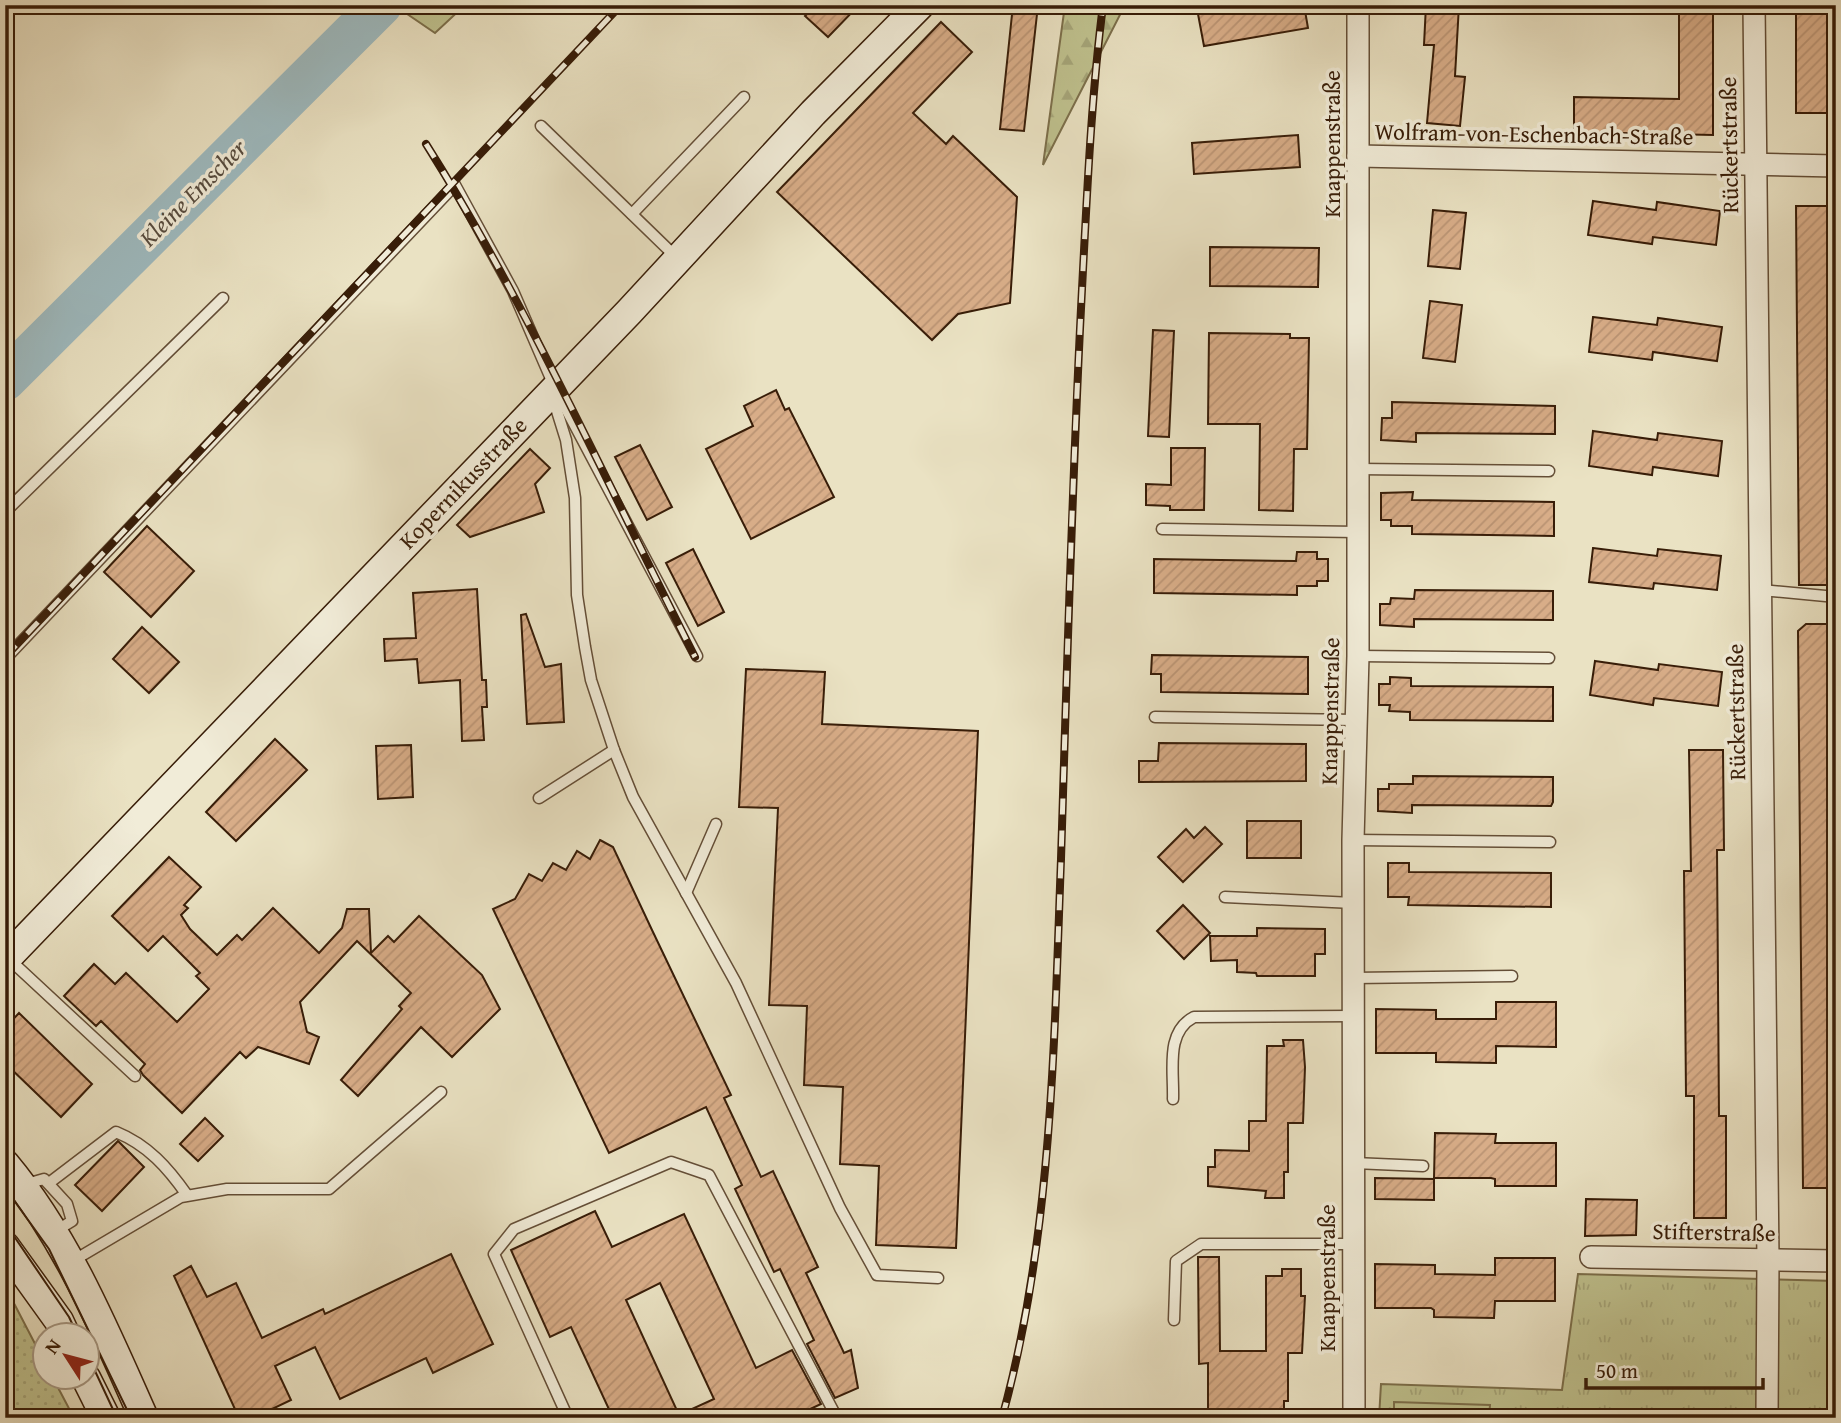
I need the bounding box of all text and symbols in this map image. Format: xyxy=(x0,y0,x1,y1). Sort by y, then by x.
street label: Knappenstraße xyxy=(1315,70,1348,218)
street label: Rückertstraße xyxy=(1711,76,1746,214)
street label: Wolfram-von-Eschenbach-Straße xyxy=(1374,114,1694,153)
water label: Kleine Emscher xyxy=(130,130,255,255)
street label: Kopernikusstraße xyxy=(391,409,534,556)
street label: Knappenstraße xyxy=(1312,637,1347,785)
street label: Rückertstraße xyxy=(1718,643,1753,781)
street label: Knappenstraße xyxy=(1310,1204,1343,1352)
street label: Stifterstraße xyxy=(1652,1214,1776,1249)
north arrow xyxy=(32,1322,102,1392)
text: N xyxy=(37,1332,67,1359)
scale bar xyxy=(1586,1346,1762,1390)
text: 50 m xyxy=(1596,1355,1638,1386)

